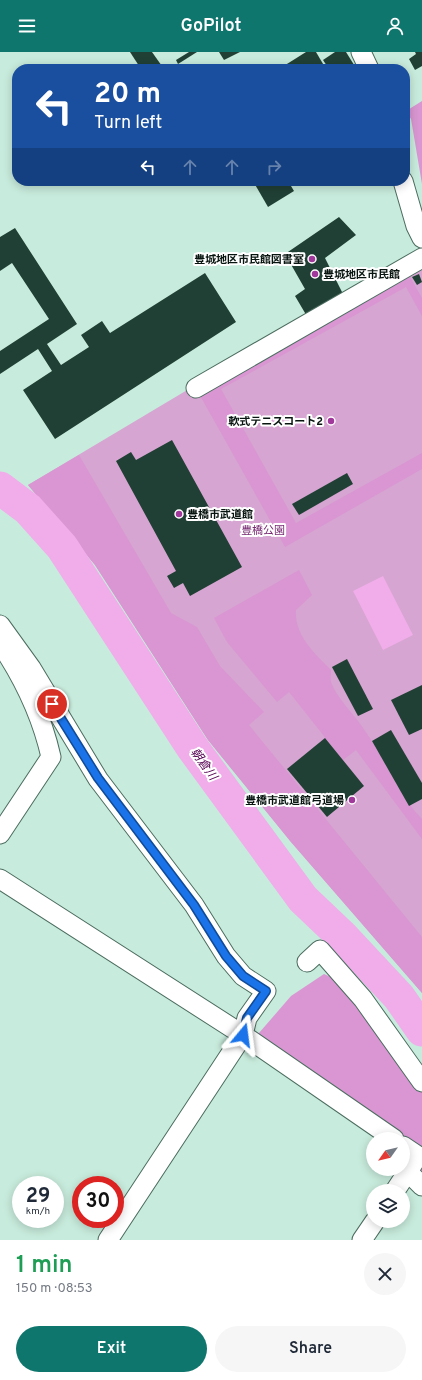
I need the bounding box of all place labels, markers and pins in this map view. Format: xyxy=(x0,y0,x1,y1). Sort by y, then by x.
place label: 豊城地区市民館図書室 xyxy=(194,253,304,267)
marker: 豊城地区市民館図書室 xyxy=(307,254,317,264)
place label: 豊城地区市民館 xyxy=(323,268,400,282)
marker: 豊城地区市民館 xyxy=(310,269,320,279)
place label: 軟式テニスコート2 xyxy=(228,415,323,429)
marker: 軟式テニスコート2 xyxy=(326,416,336,426)
place label: 豊橋市武道館 xyxy=(187,508,253,522)
marker: 豊橋市武道館 xyxy=(174,509,184,519)
pin xyxy=(35,687,69,721)
place label: 豊橋市武道館弓道場 xyxy=(245,794,344,808)
marker: 豊橋市武道館弓道場 xyxy=(347,795,357,805)

